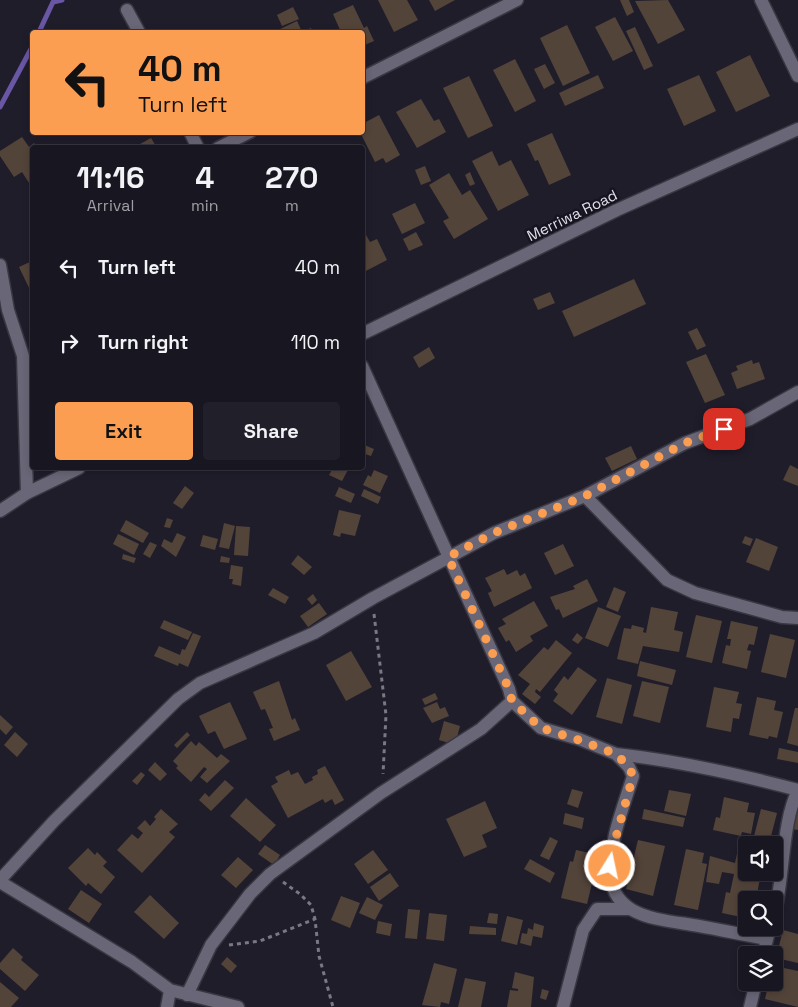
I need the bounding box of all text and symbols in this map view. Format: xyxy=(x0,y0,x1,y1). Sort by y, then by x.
text: 40 m xyxy=(138,47,222,91)
icon: left xyxy=(55,50,120,115)
text: Turn left xyxy=(138,90,228,118)
text: 11:16 xyxy=(76,158,145,197)
text: 4 xyxy=(195,158,214,197)
text: 270 xyxy=(265,158,319,197)
street label: Merriwa Road xyxy=(524,185,620,245)
text: Arrival xyxy=(87,195,134,216)
text: min xyxy=(191,195,219,216)
text: m xyxy=(285,195,299,216)
icon: left xyxy=(55,254,83,282)
text: Turn left xyxy=(98,255,176,280)
text: 40 m xyxy=(295,255,340,280)
icon: right xyxy=(55,329,83,357)
text: Turn right xyxy=(98,330,188,355)
text: 110 m xyxy=(291,330,340,355)
button: Exit xyxy=(55,402,193,460)
button: Share xyxy=(203,402,340,460)
pin xyxy=(703,408,745,450)
icon: arrive xyxy=(710,415,738,443)
map controls xyxy=(738,836,783,991)
button: sound xyxy=(738,836,783,881)
position arrow xyxy=(583,839,635,891)
button: search xyxy=(738,891,783,936)
button: layers xyxy=(738,946,783,991)

